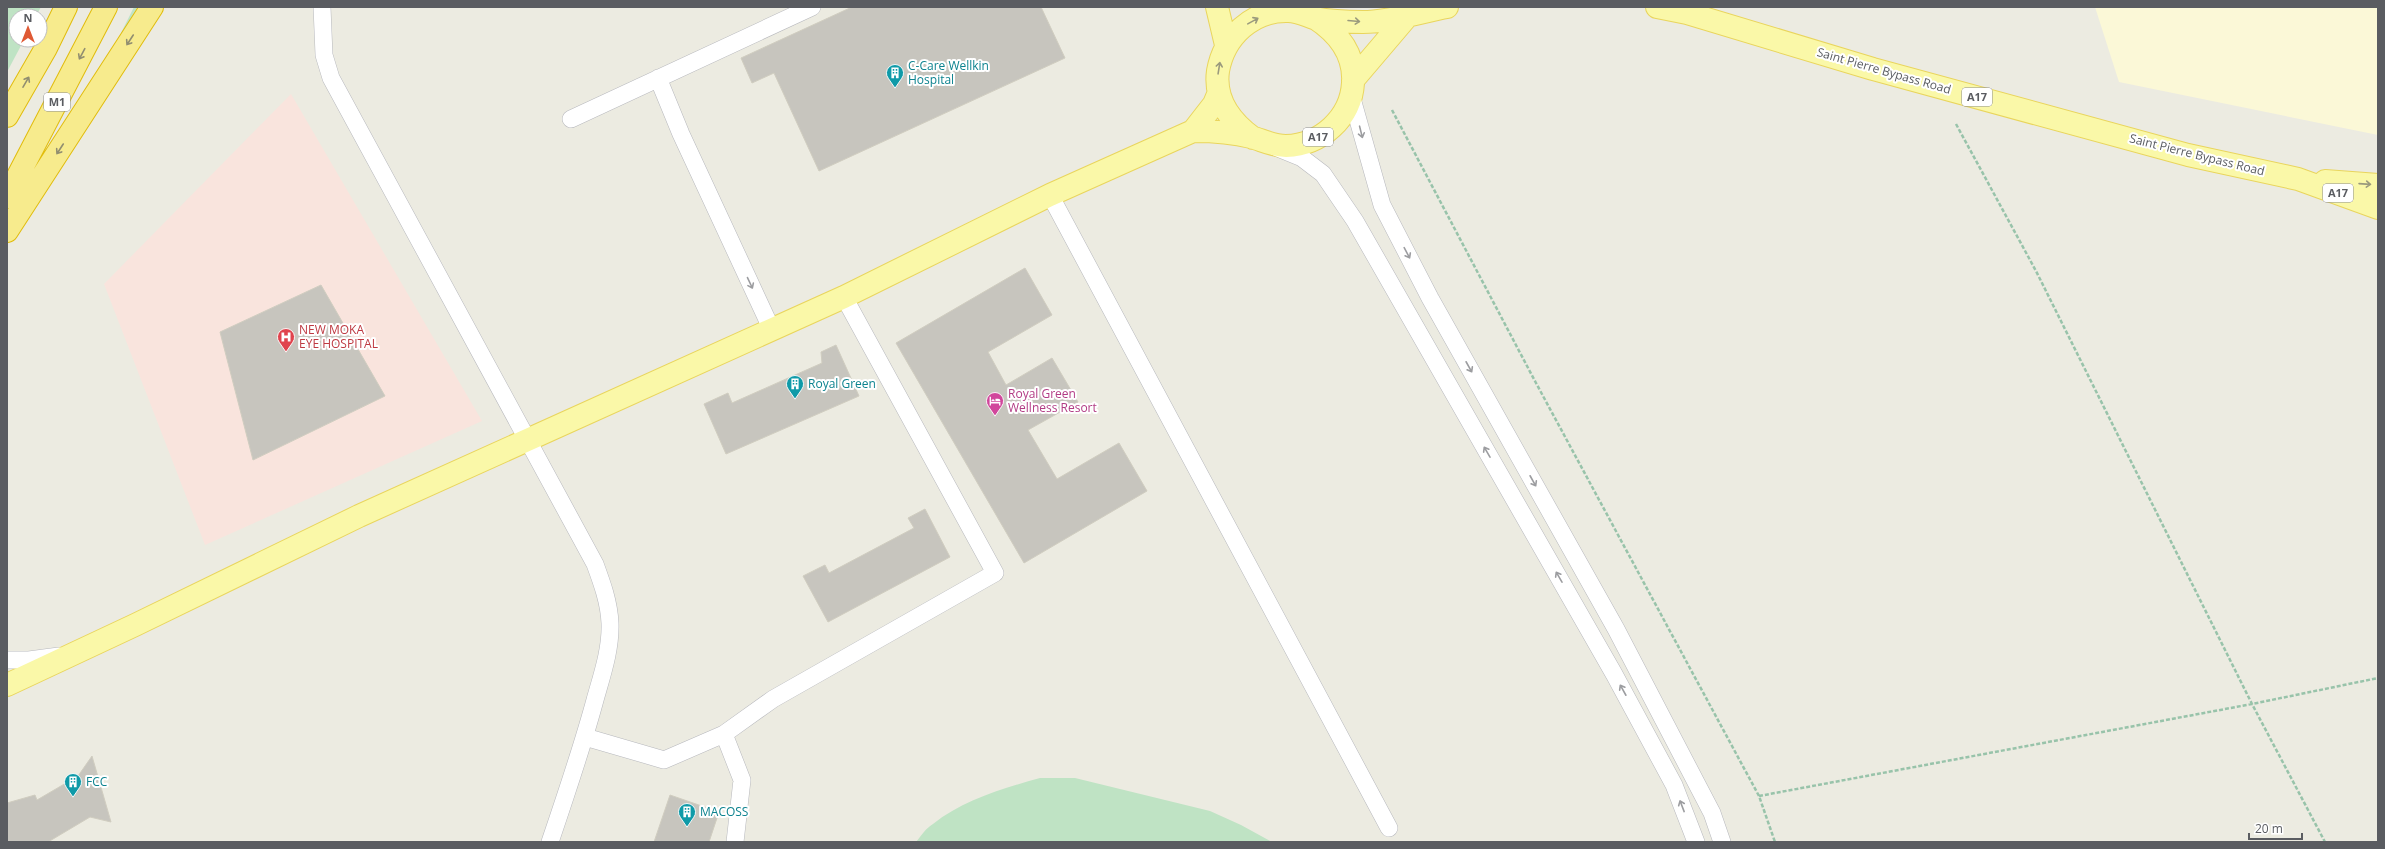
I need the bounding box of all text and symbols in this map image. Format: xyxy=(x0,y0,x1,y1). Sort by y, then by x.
north arrow xyxy=(8,8,48,48)
text: N xyxy=(24,10,32,25)
one-way arrow xyxy=(1247,16,1259,24)
one-way arrow xyxy=(1347,18,1360,25)
one-way arrow xyxy=(126,34,134,46)
street label: Saint Pierre Bypass Road xyxy=(1815,43,1953,98)
one-way arrow xyxy=(78,48,85,60)
place label: C-Care Wellkin Hospital xyxy=(908,57,989,88)
one-way arrow xyxy=(1215,62,1223,75)
building icon: C-Care Wellkin Hospital xyxy=(885,63,905,88)
one-way arrow xyxy=(23,76,31,88)
road number: A17 xyxy=(1962,88,1992,106)
road number: M1 xyxy=(44,93,70,111)
one-way arrow xyxy=(1358,126,1365,139)
road number: A17 xyxy=(1303,128,1333,146)
street label: Saint Pierre Bypass Road xyxy=(2128,129,2266,180)
one-way arrow xyxy=(56,143,64,154)
one-way arrow xyxy=(2358,180,2371,187)
road number: A17 xyxy=(2323,184,2353,202)
one-way arrow xyxy=(1404,247,1411,259)
one-way arrow xyxy=(747,277,754,289)
place label: NEW MOKA EYE HOSPITAL xyxy=(299,321,378,352)
hospital icon: NEW MOKA EYE HOSPITAL xyxy=(276,327,296,352)
one-way arrow xyxy=(1466,361,1474,373)
building icon: Royal Green xyxy=(785,374,805,399)
place label: Royal Green xyxy=(808,375,876,392)
place label: Royal Green Wellness Resort xyxy=(1008,385,1097,416)
hotel icon: Royal Green Wellness Resort xyxy=(985,391,1005,416)
one-way arrow xyxy=(1483,446,1491,458)
one-way arrow xyxy=(1529,475,1537,487)
one-way arrow xyxy=(1554,571,1562,583)
one-way arrow xyxy=(1618,684,1626,696)
building icon: FCC xyxy=(63,772,83,797)
place label: FCC xyxy=(86,773,108,790)
one-way arrow xyxy=(1678,800,1686,812)
building icon: MACOSS xyxy=(677,802,697,827)
place label: MACOSS xyxy=(700,803,748,820)
scale bar xyxy=(2249,815,2302,841)
text: 20 m xyxy=(2255,820,2283,837)

